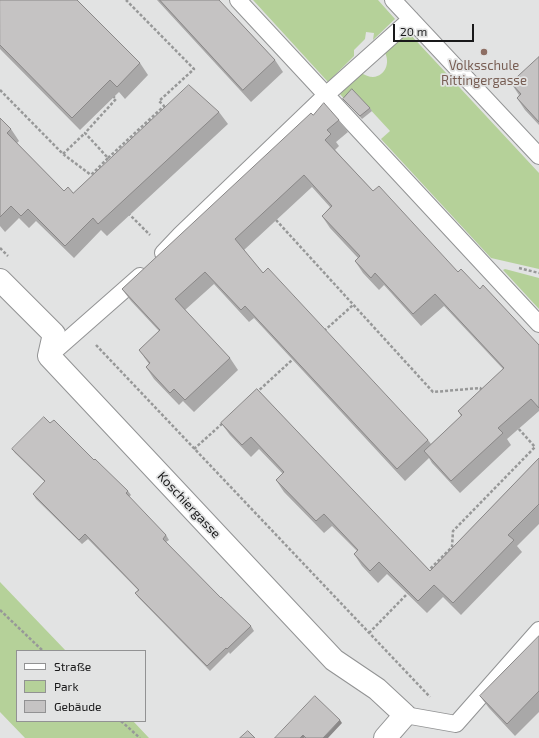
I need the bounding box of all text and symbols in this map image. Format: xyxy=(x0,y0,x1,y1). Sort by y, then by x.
scale bar xyxy=(395,16,476,42)
text: 20 m xyxy=(400,24,427,38)
marker: Volksschule Rittingergasse xyxy=(479,47,489,57)
place label: Volksschule Rittingergasse xyxy=(441,58,527,89)
street label: Koschiergasse xyxy=(154,468,224,542)
legend xyxy=(16,650,146,722)
text: Straße xyxy=(54,659,91,673)
text: Park xyxy=(54,679,79,693)
text: Gebäude xyxy=(54,699,102,713)

